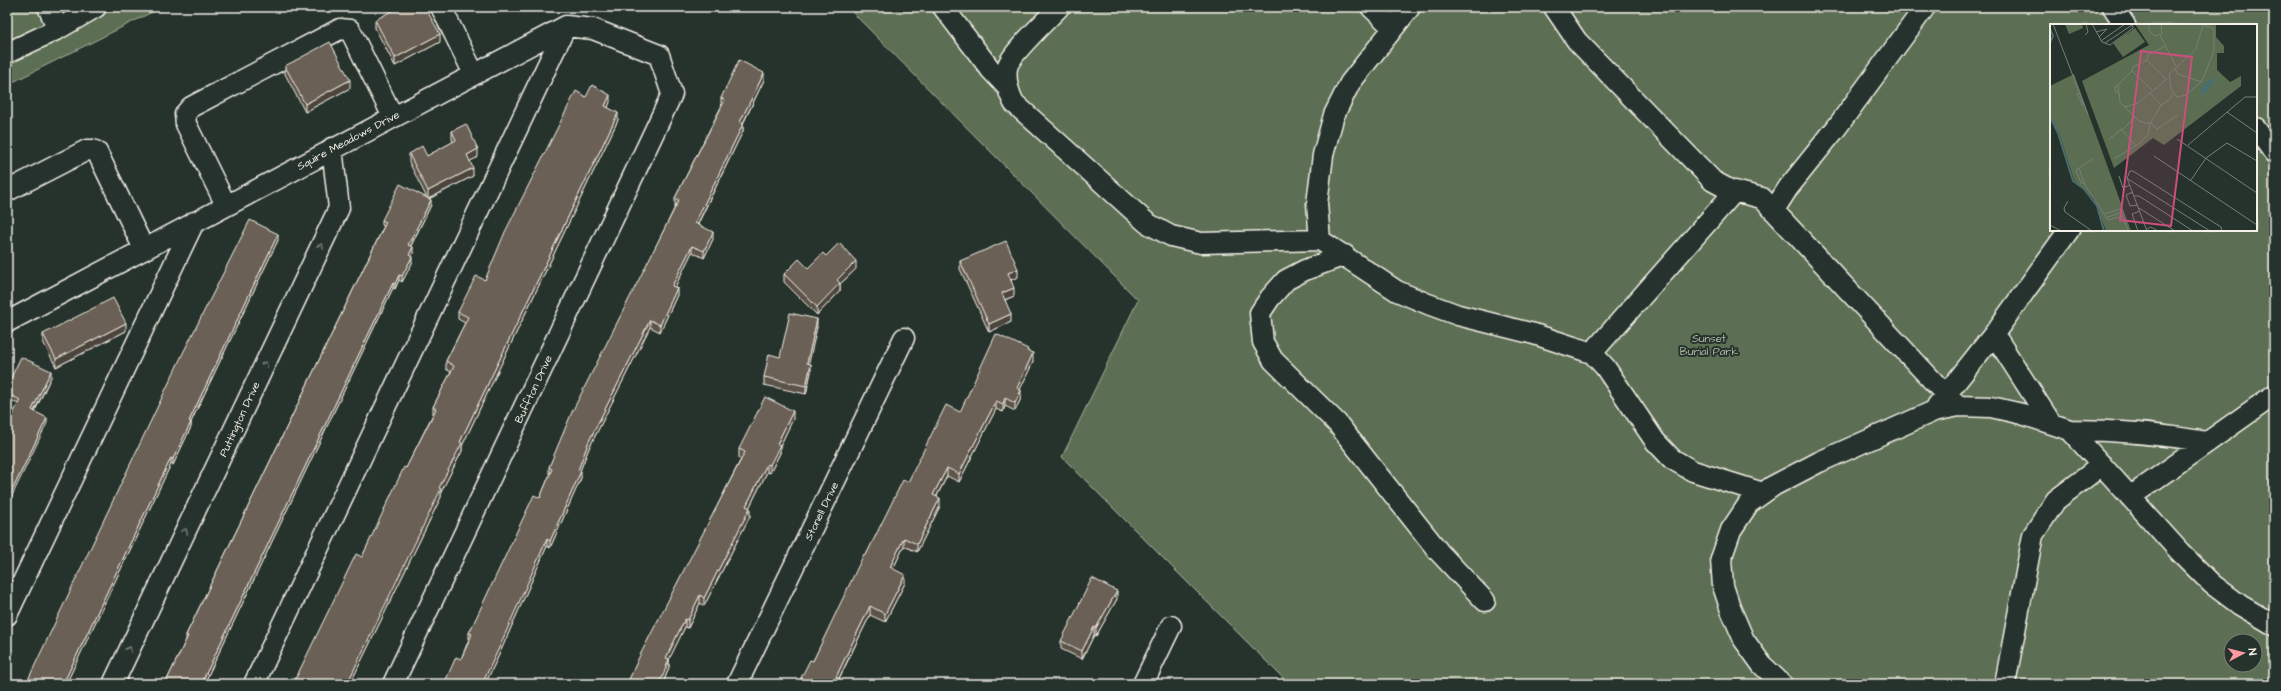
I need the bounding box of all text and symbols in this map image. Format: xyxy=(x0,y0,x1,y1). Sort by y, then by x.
inset map xyxy=(2050,24,2257,231)
street label: Squire Meadows Drive xyxy=(294,107,402,174)
one-way arrow xyxy=(316,243,324,250)
park label: Sunset Burial Park xyxy=(1680,331,1738,359)
street label: Buffton Drive xyxy=(511,353,556,426)
one-way arrow xyxy=(260,360,268,368)
street label: Puttington Drive xyxy=(215,379,264,460)
street label: Stonell Drive xyxy=(801,479,842,543)
one-way arrow xyxy=(180,528,188,536)
north arrow xyxy=(2223,633,2263,673)
one-way arrow xyxy=(125,645,132,653)
text: N xyxy=(2245,648,2260,656)

